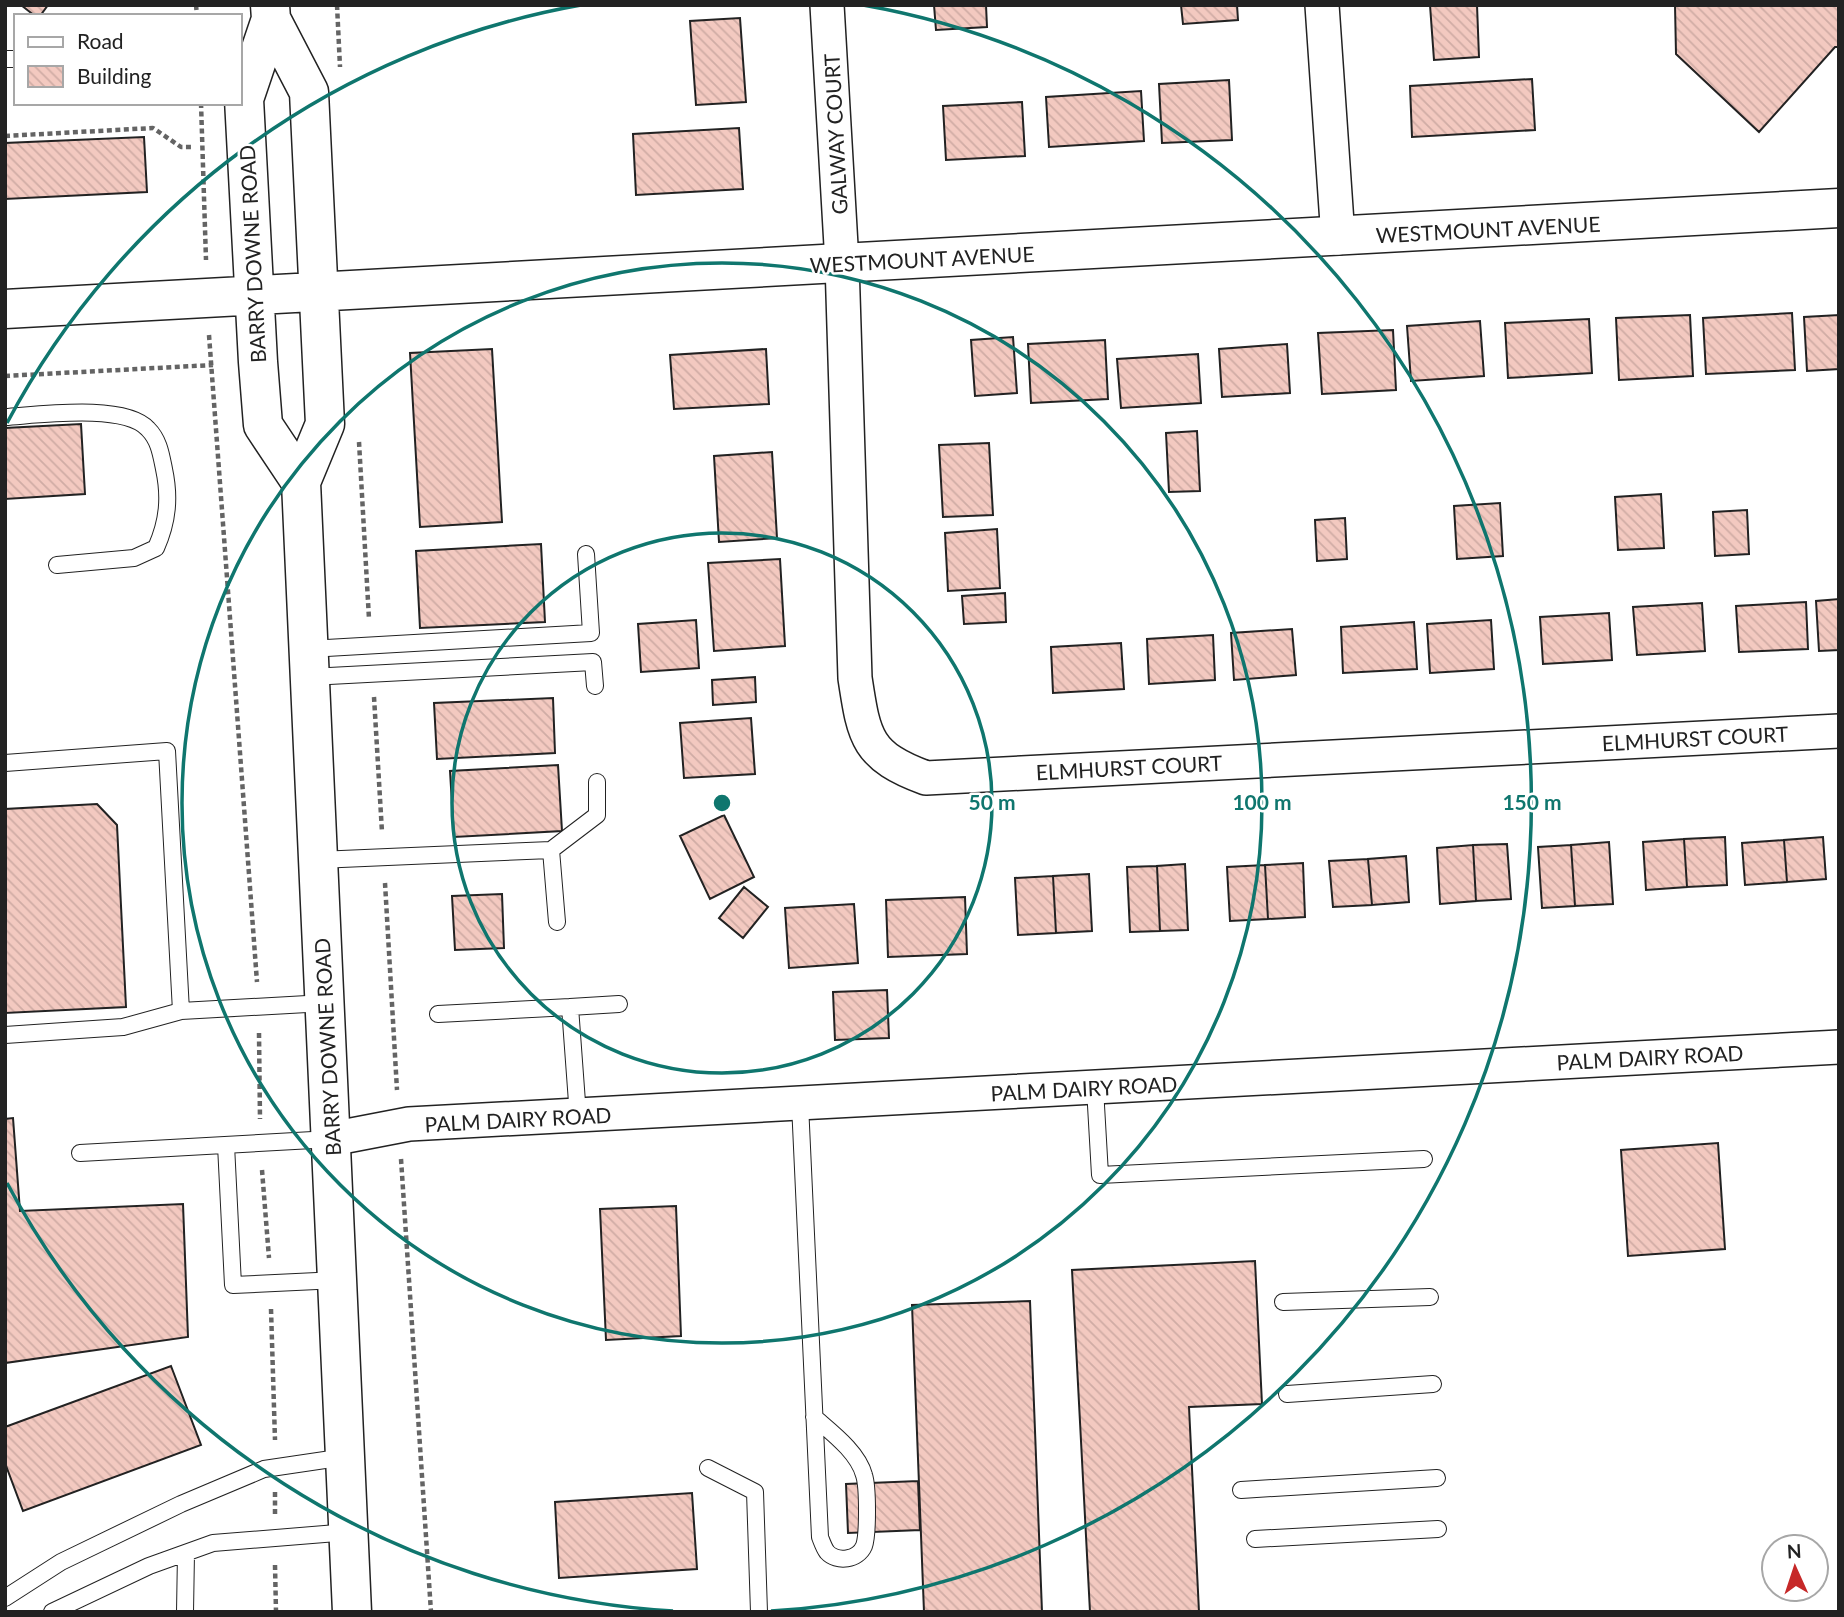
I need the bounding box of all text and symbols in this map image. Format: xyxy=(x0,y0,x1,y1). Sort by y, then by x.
legend xyxy=(14,14,242,105)
text: Road xyxy=(77,28,124,53)
street label: GALWAY COURT xyxy=(818,52,852,215)
text: Building xyxy=(77,63,152,88)
street label: BARRY DOWNE ROAD xyxy=(234,144,270,364)
street label: WESTMOUNT AVENUE xyxy=(1375,211,1601,247)
street label: WESTMOUNT AVENUE xyxy=(809,241,1035,277)
street label: ELMHURST COURT xyxy=(1601,721,1789,755)
street label: ELMHURST COURT xyxy=(1035,750,1223,784)
text: 50 m xyxy=(968,789,1016,814)
text: 100 m xyxy=(1232,789,1292,814)
text: 150 m xyxy=(1502,789,1562,814)
centre of rings xyxy=(710,791,734,815)
street label: BARRY DOWNE ROAD xyxy=(309,937,345,1157)
street label: PALM DAIRY ROAD xyxy=(1556,1040,1744,1074)
street label: PALM DAIRY ROAD xyxy=(990,1071,1178,1105)
street label: PALM DAIRY ROAD xyxy=(424,1102,612,1136)
north arrow xyxy=(1760,1533,1830,1603)
text: N xyxy=(1786,1539,1802,1562)

